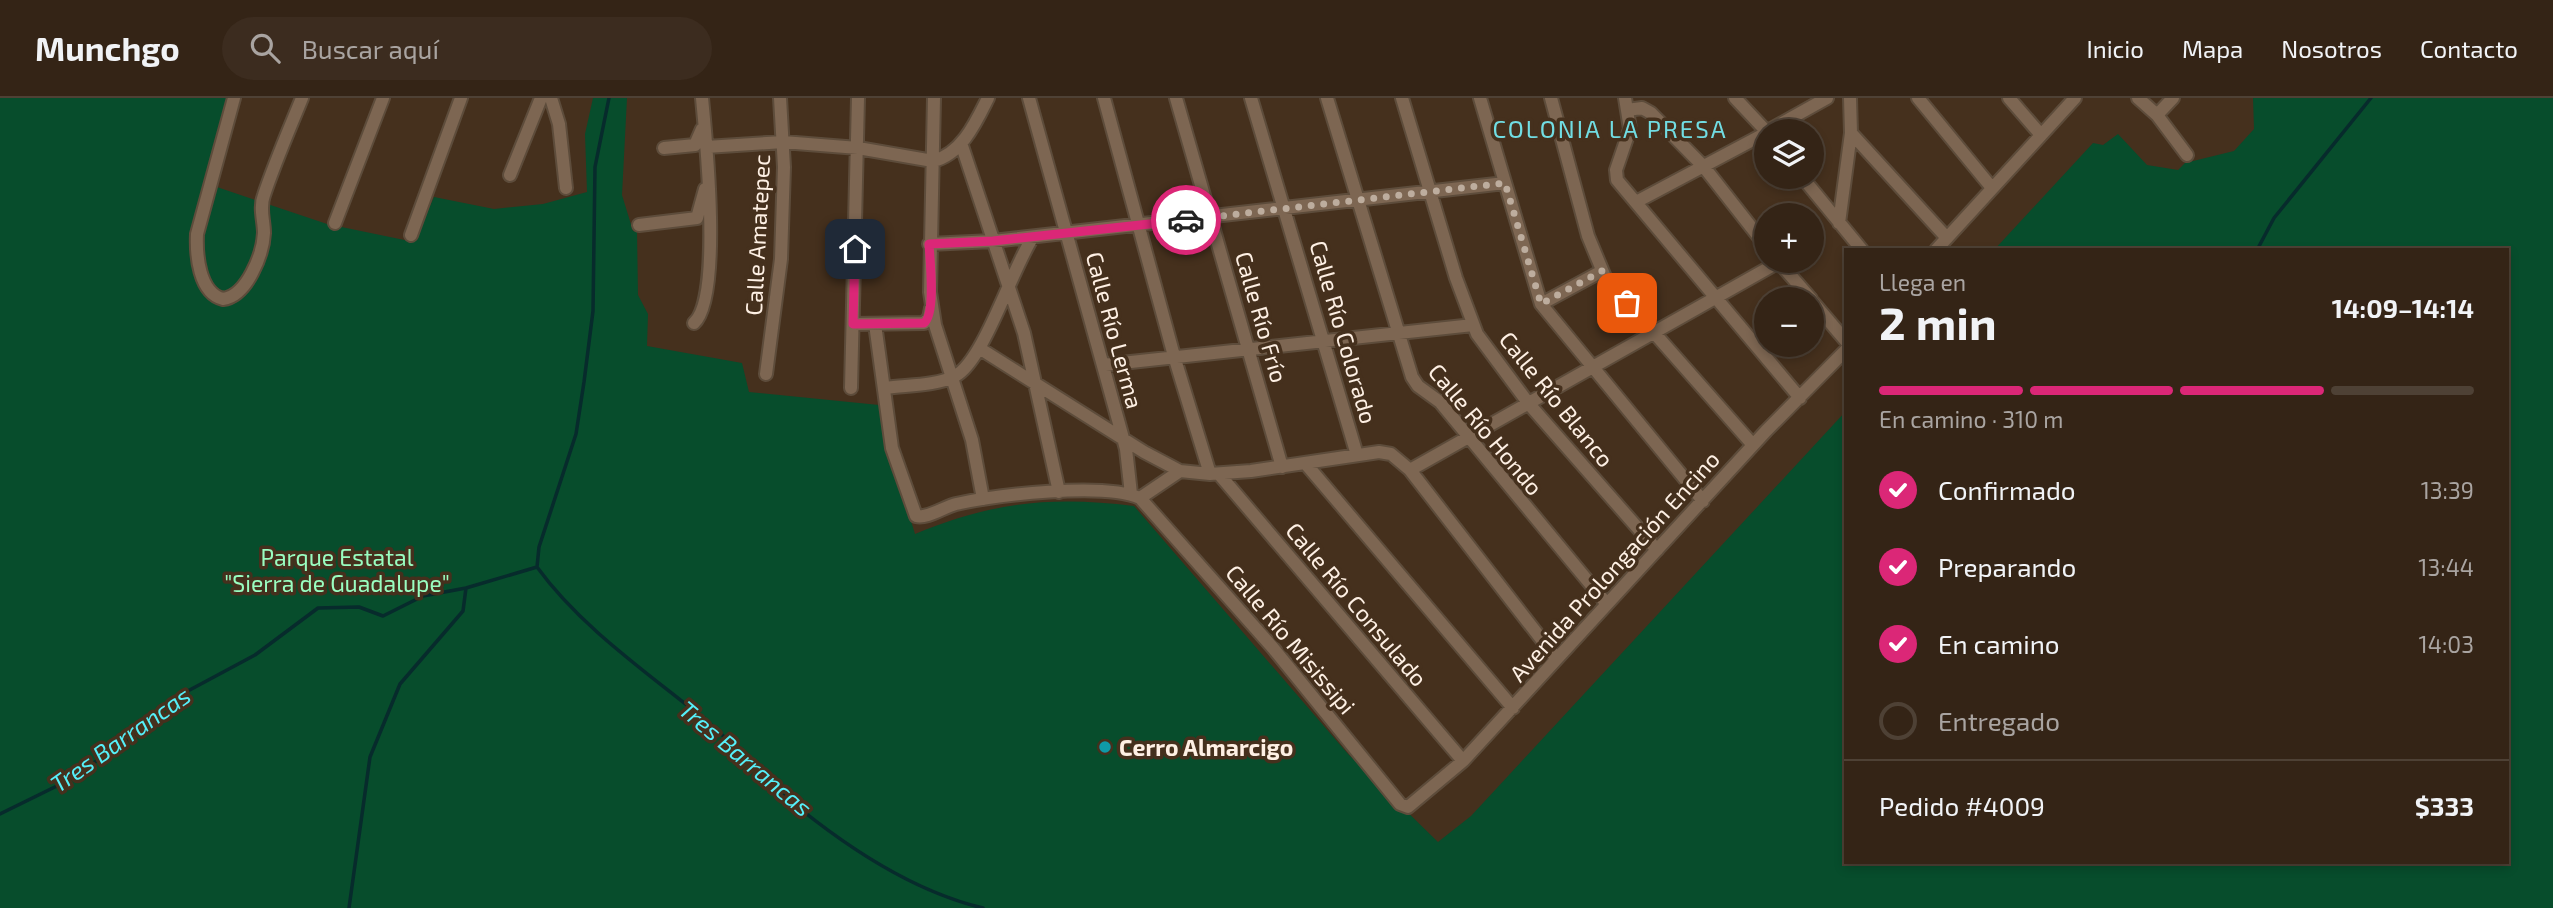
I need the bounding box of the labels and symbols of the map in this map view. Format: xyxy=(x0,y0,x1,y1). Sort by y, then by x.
district label: COLONIA LA PRESA xyxy=(1492,114,1728,143)
street label: Calle Amatepec xyxy=(739,154,775,316)
courier xyxy=(1151,185,1221,255)
pin xyxy=(825,219,885,279)
street label: Calle Río Colorado xyxy=(1304,237,1384,427)
street label: Calle Río Frío xyxy=(1230,248,1294,386)
street label: Calle Río Lerma xyxy=(1081,249,1149,411)
pin xyxy=(1597,273,1657,333)
street label: Calle Río Blanco xyxy=(1494,326,1620,472)
street label: Calle Río Hondo xyxy=(1423,358,1549,500)
street label: Avenida Prolongación Encino xyxy=(1503,445,1725,687)
street label: Calle Río Consulado xyxy=(1280,516,1434,692)
park label: Parque Estatal "Sierra de Guadalupe" xyxy=(224,543,450,597)
street label: Calle Río Misissipi xyxy=(1220,559,1362,719)
water label: Tres Barrancas xyxy=(44,680,196,798)
water label: Tres Barrancas xyxy=(674,694,818,822)
place label: Cerro Almarcigo xyxy=(1119,733,1293,761)
marker: Cerro Almarcigo xyxy=(1097,739,1113,755)

